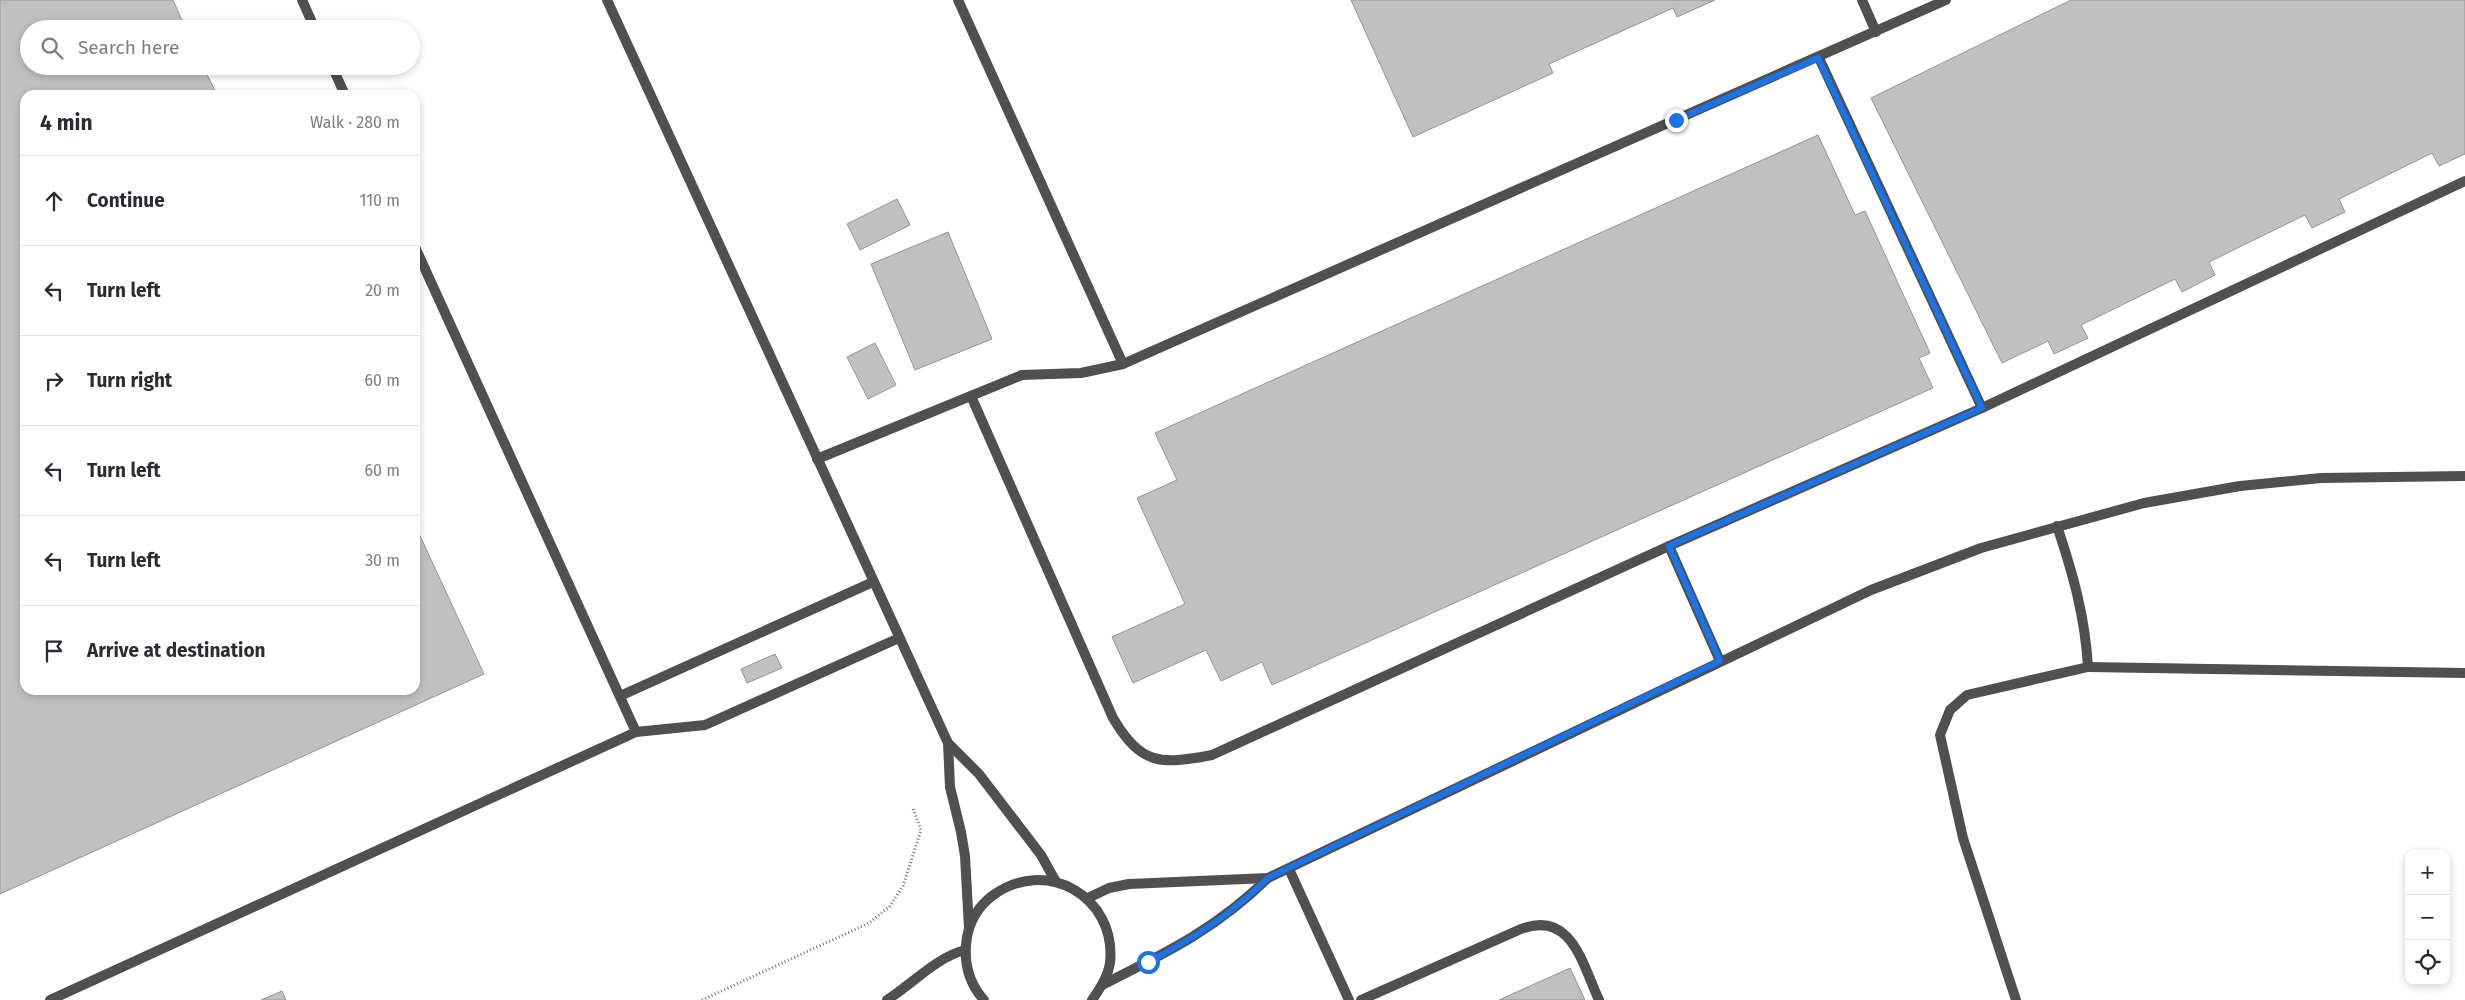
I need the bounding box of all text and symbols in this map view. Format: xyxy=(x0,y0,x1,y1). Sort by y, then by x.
search box xyxy=(20,20,420,75)
icon: search xyxy=(38,34,66,62)
text: Search here xyxy=(78,36,179,59)
route end xyxy=(1665,109,1688,132)
text: 4 min xyxy=(40,110,93,136)
text: Walk · 280 m xyxy=(310,113,400,132)
icon: ahead xyxy=(40,187,68,215)
text: Continue xyxy=(87,189,165,212)
text: 110 m xyxy=(359,191,400,210)
icon: left xyxy=(40,277,68,305)
text: Turn left xyxy=(87,279,161,302)
text: 20 m xyxy=(365,281,400,300)
icon: right xyxy=(40,367,68,395)
text: Turn right xyxy=(87,369,172,392)
text: 60 m xyxy=(365,371,400,390)
icon: left xyxy=(40,457,68,485)
text: Turn left xyxy=(87,459,161,482)
text: 60 m xyxy=(365,461,400,480)
icon: left xyxy=(40,547,68,575)
text: Turn left xyxy=(87,549,161,572)
text: 30 m xyxy=(365,551,400,570)
icon: arrive xyxy=(40,637,68,665)
text: Arrive at destination xyxy=(87,639,266,662)
map controls xyxy=(2405,850,2450,985)
button: + xyxy=(2405,850,2450,895)
button: − xyxy=(2405,895,2450,940)
button: locate xyxy=(2405,940,2450,985)
route start xyxy=(1137,951,1160,974)

